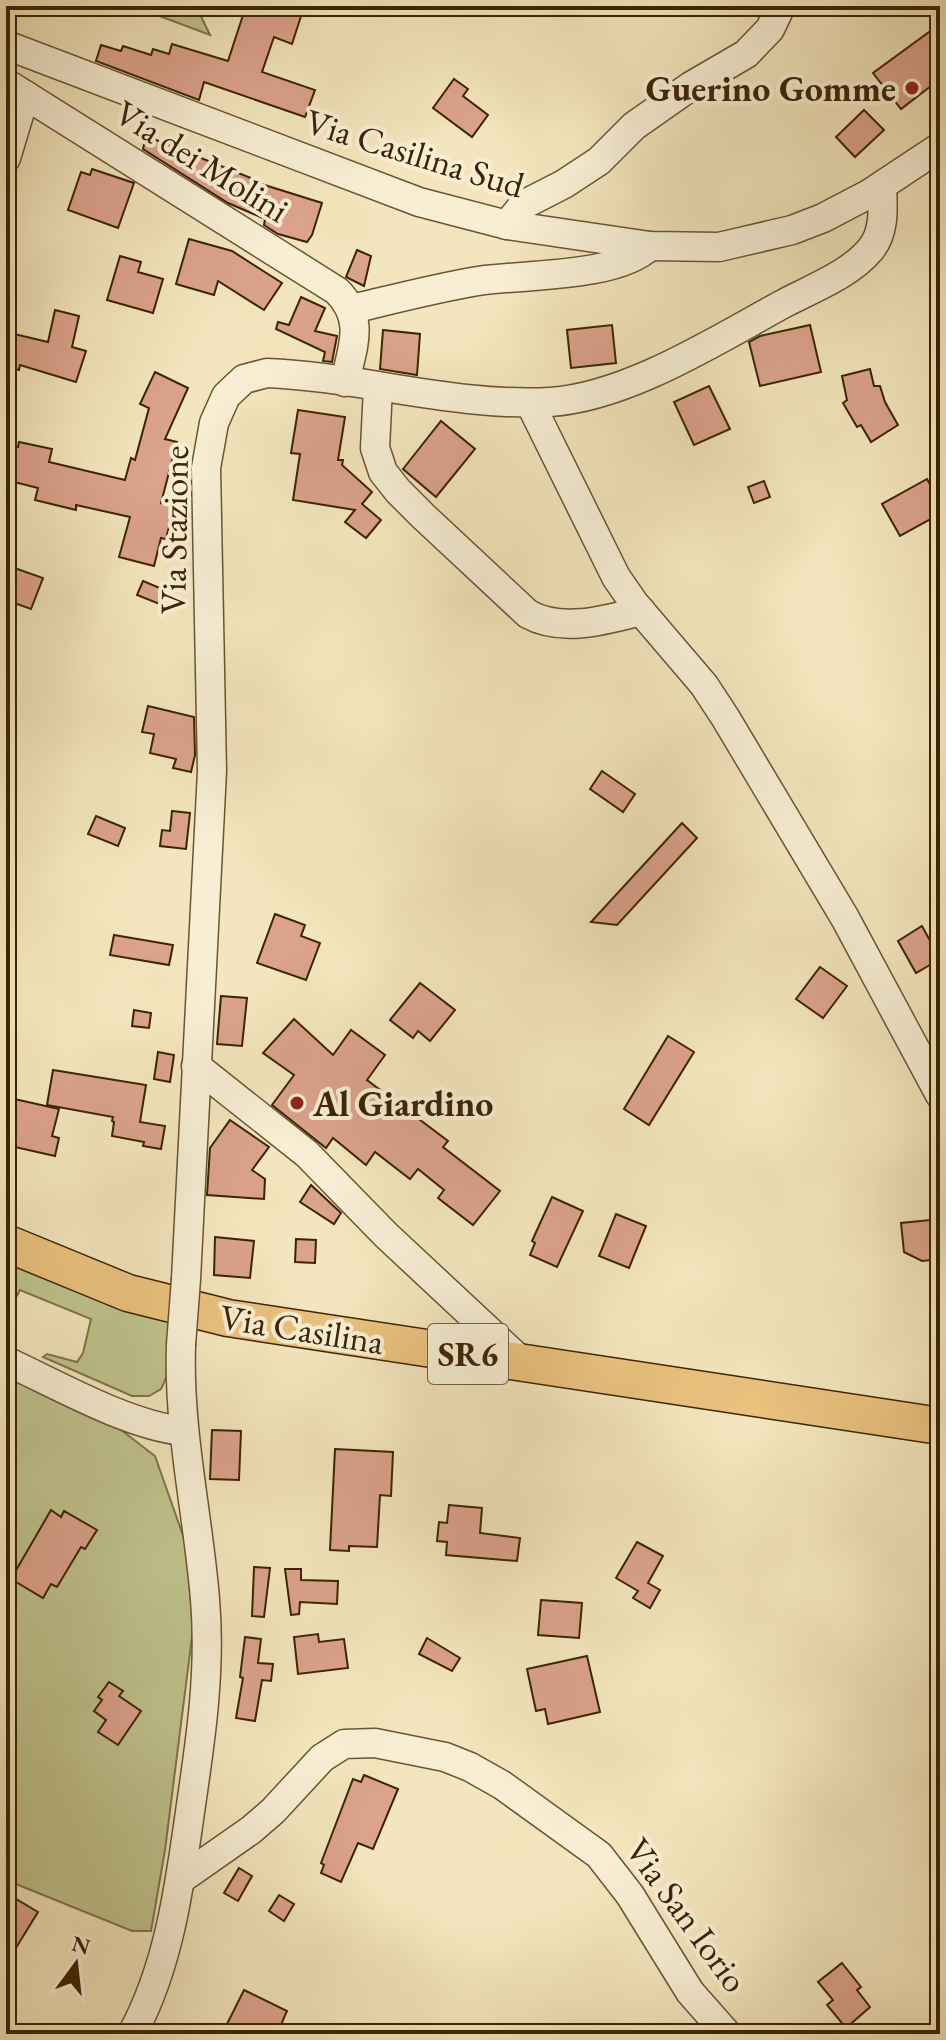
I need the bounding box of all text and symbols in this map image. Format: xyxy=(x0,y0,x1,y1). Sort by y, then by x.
place label: Guerino Gomme xyxy=(646,65,896,112)
marker: Guerino Gomme xyxy=(903,79,921,97)
street label: Via dei Molini xyxy=(106,89,298,233)
street label: Via Casilina Sud xyxy=(300,97,531,209)
street label: Via Stazione xyxy=(149,445,199,615)
place label: Al Giardino xyxy=(312,1080,493,1127)
marker: Al Giardino xyxy=(288,1094,306,1112)
street label: Via Casilina xyxy=(217,1293,388,1365)
road number: SR6 xyxy=(428,1324,508,1384)
street label: Via San Iorio xyxy=(615,1828,759,2002)
north arrow xyxy=(36,1924,116,2004)
text: N xyxy=(69,1929,94,1962)

